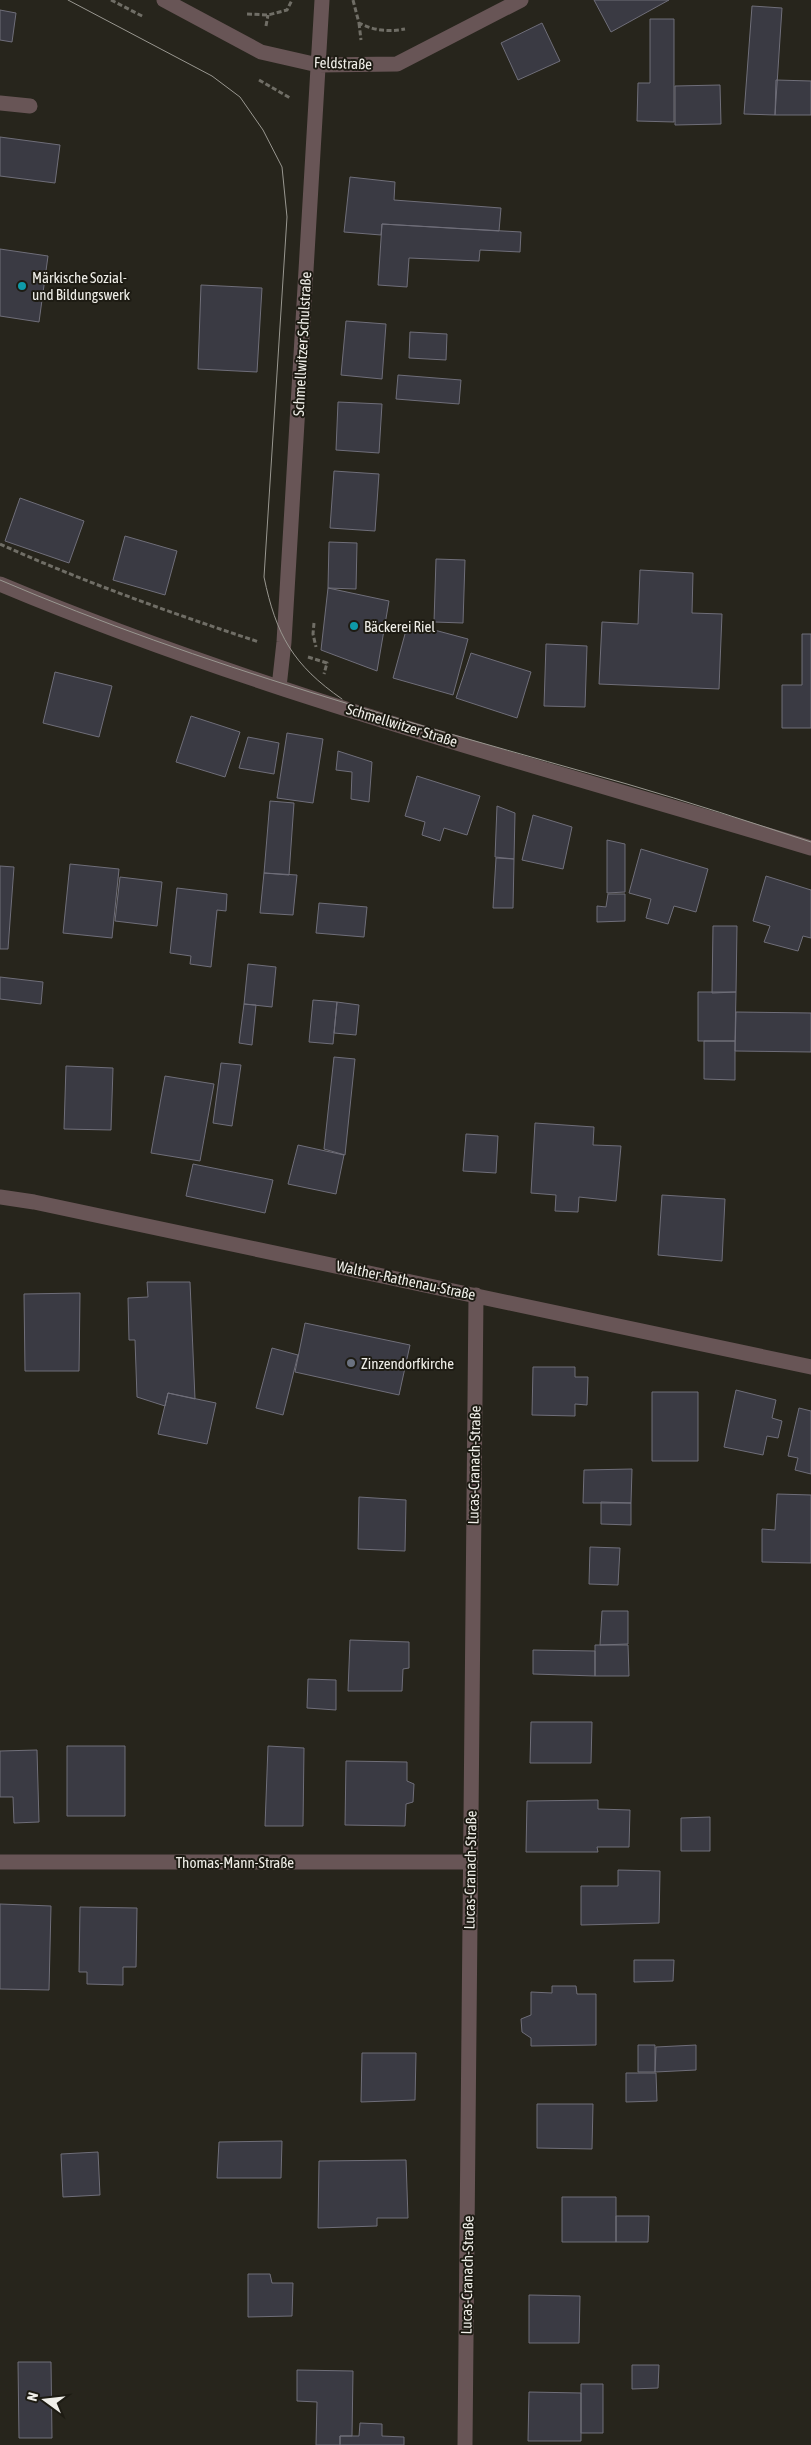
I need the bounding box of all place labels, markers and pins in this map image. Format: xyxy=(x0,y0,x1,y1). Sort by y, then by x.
place label: Märkische Sozial- und Bildungswerk xyxy=(32,269,130,303)
marker: Märkische Sozial- und Bildungswerk xyxy=(16,280,28,292)
place label: Bäckerei Riel xyxy=(364,618,435,635)
marker: Bäckerei Riel xyxy=(348,620,360,632)
place label: Zinzendorfkirche xyxy=(361,1355,454,1372)
marker: Zinzendorfkirche xyxy=(345,1357,357,1369)

